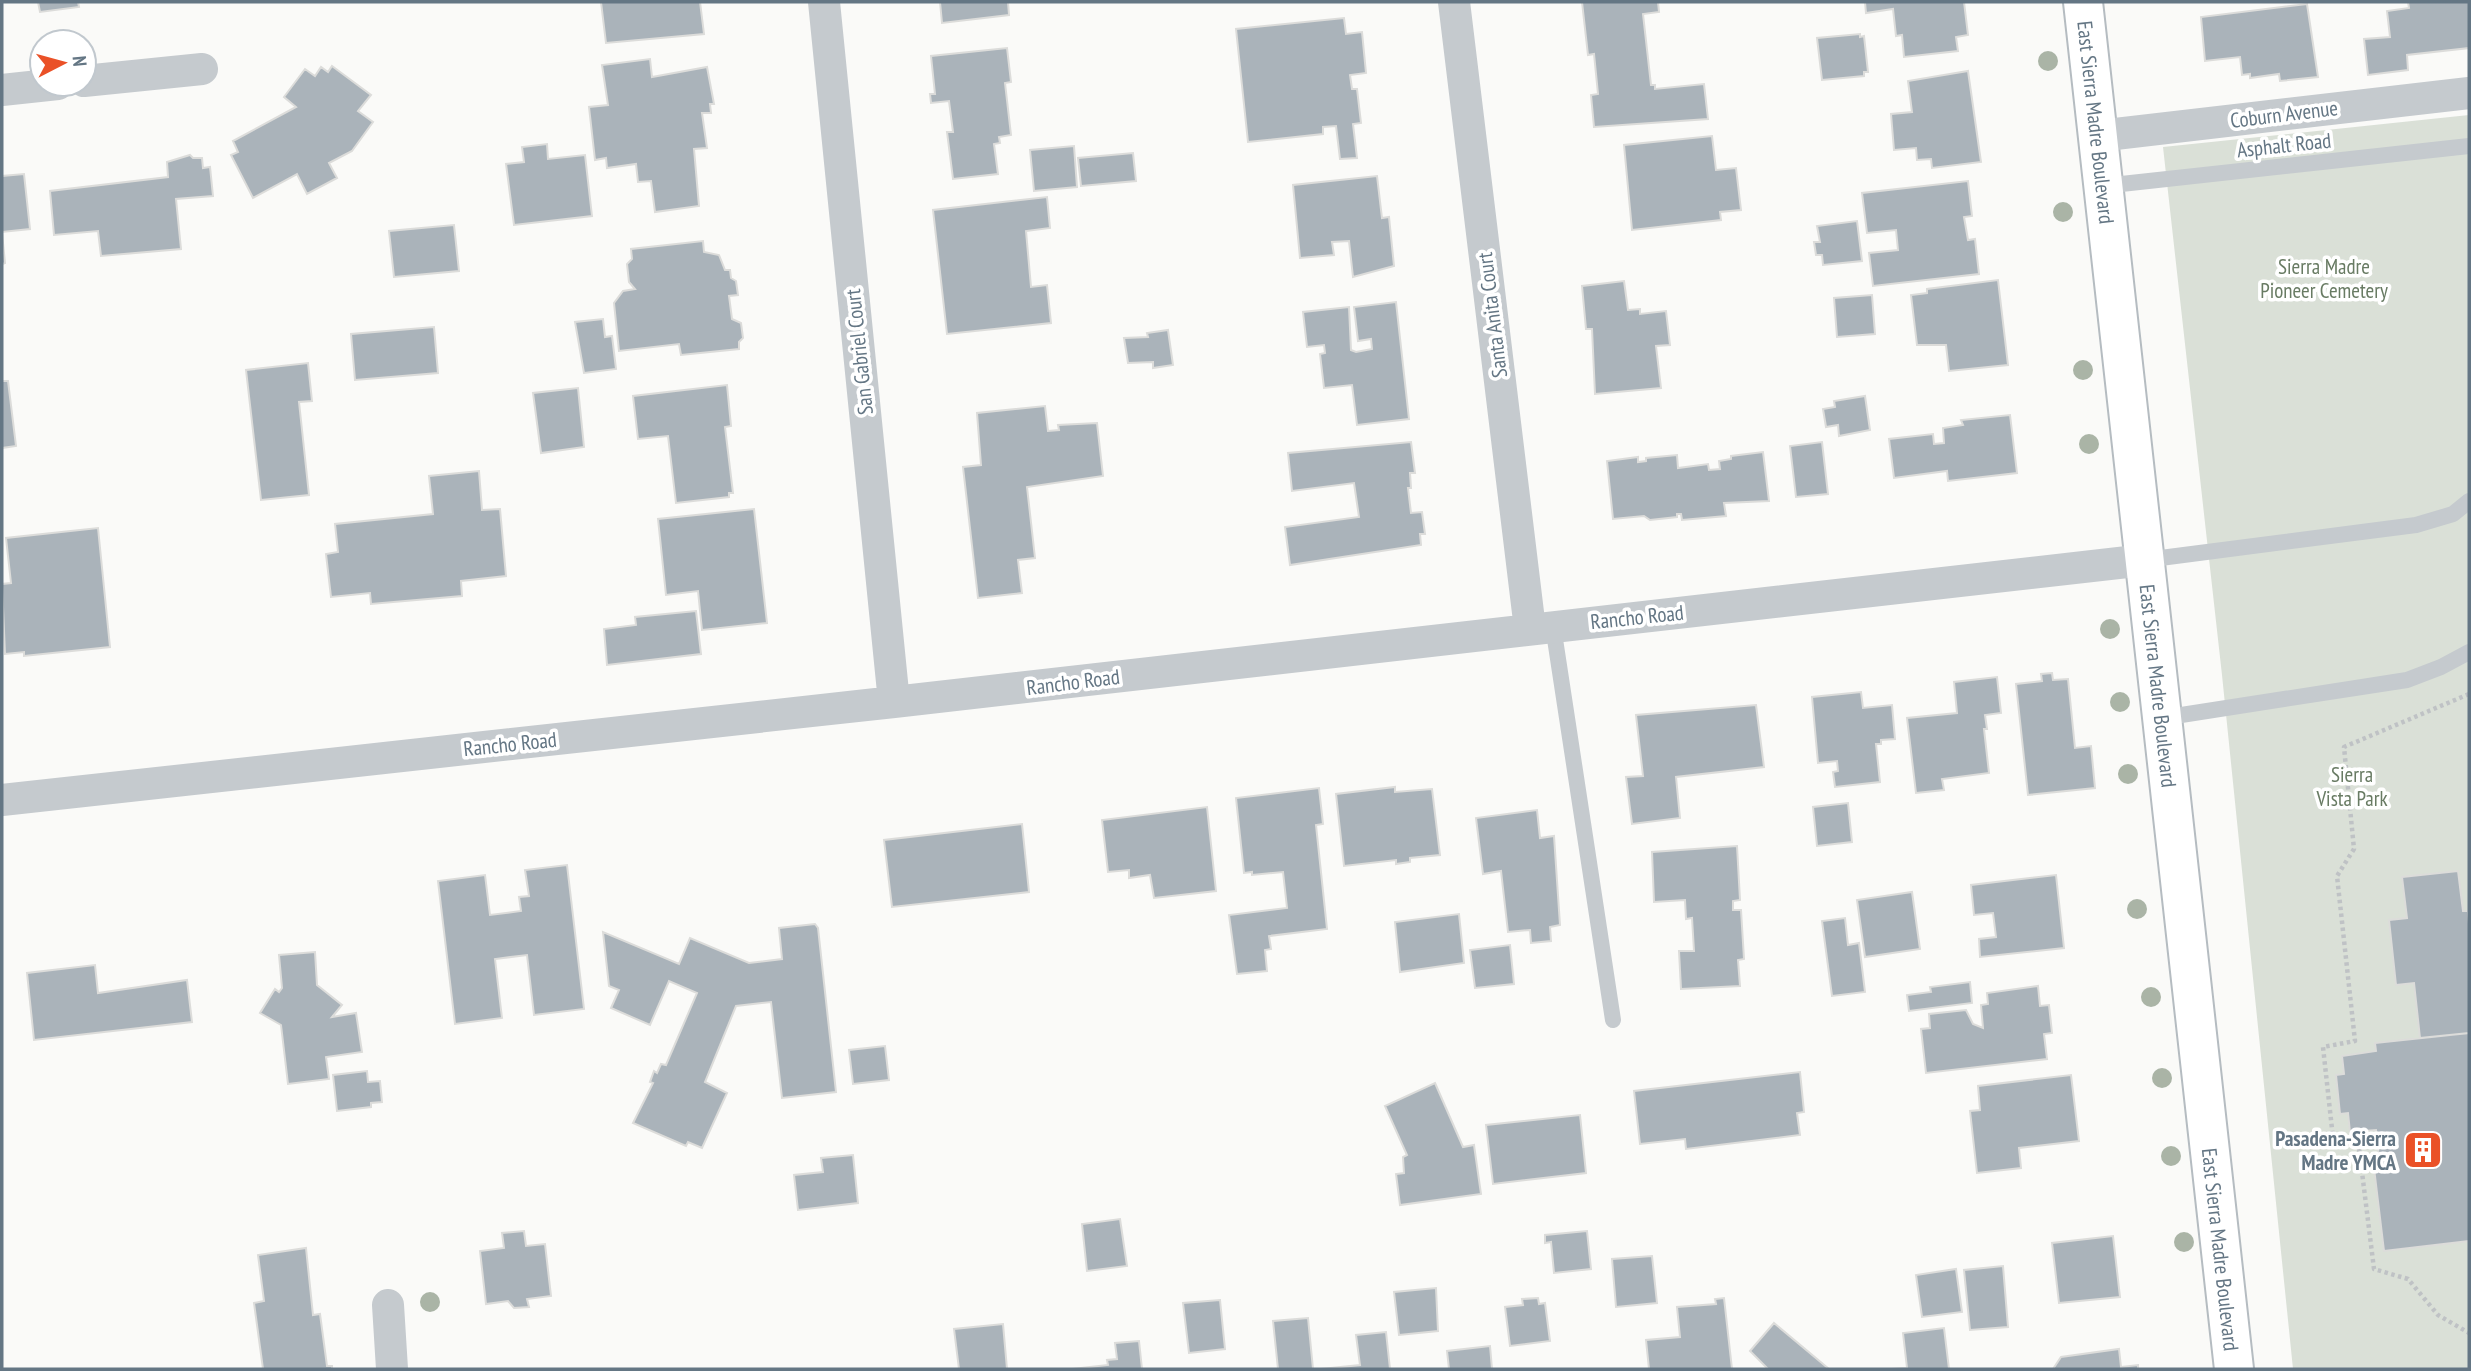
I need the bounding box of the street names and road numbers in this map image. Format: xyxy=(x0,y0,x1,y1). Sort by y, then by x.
street label: East Sierra Madre Boulevard xyxy=(2072,19,2121,225)
street label: Coburn Avenue xyxy=(2229,94,2339,134)
street label: Asphalt Road xyxy=(2235,127,2333,163)
street label: Santa Anita Court xyxy=(1471,250,1513,379)
street label: San Gabriel Court xyxy=(839,287,879,416)
street label: East Sierra Madre Boulevard xyxy=(2134,583,2183,789)
street label: Rancho Road xyxy=(1589,599,1685,635)
street label: Rancho Road xyxy=(1025,663,1121,701)
street label: Rancho Road xyxy=(462,726,558,762)
street label: East Sierra Madre Boulevard xyxy=(2196,1147,2245,1352)

